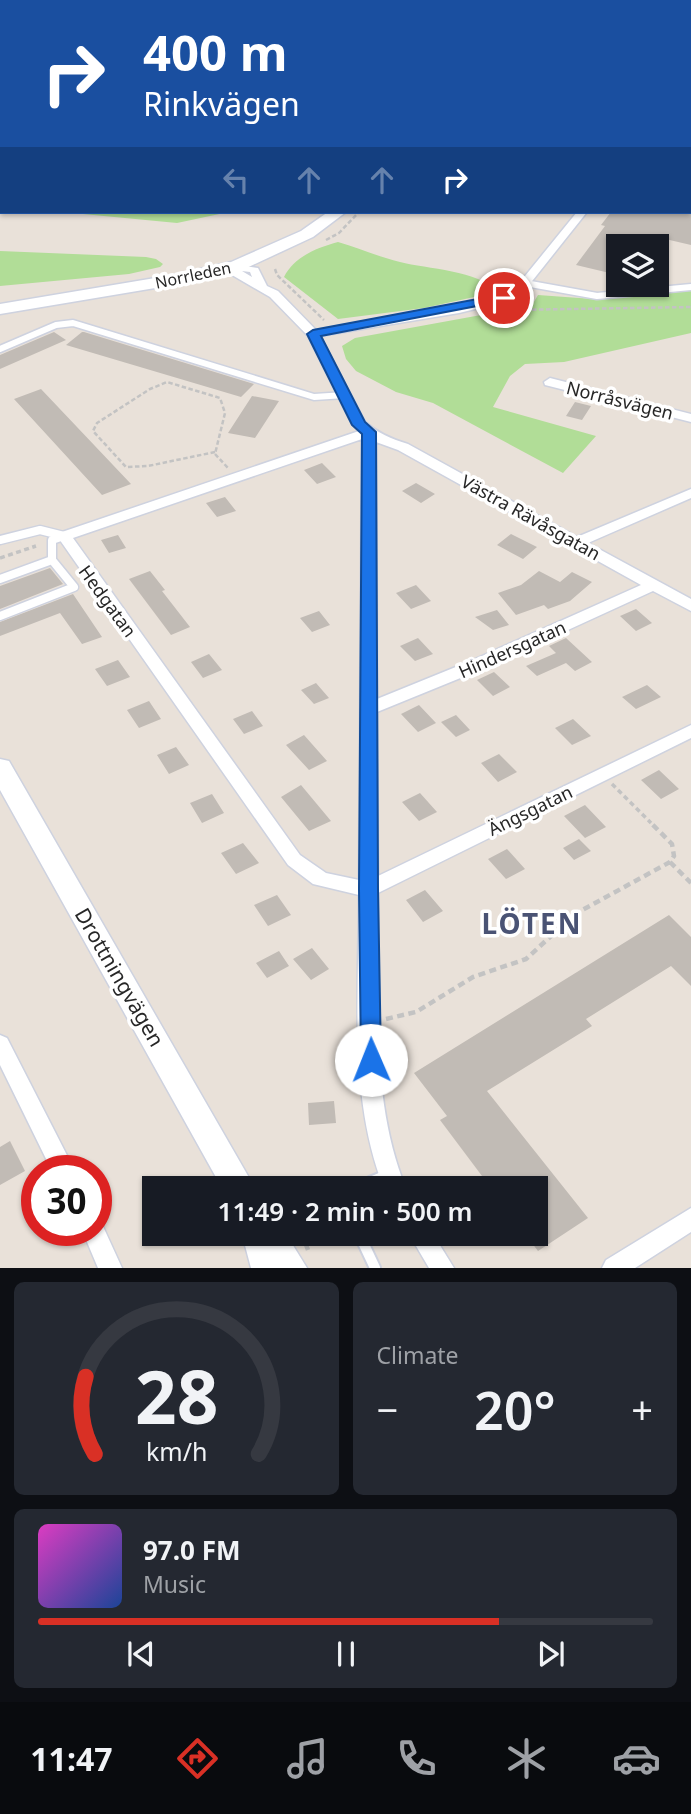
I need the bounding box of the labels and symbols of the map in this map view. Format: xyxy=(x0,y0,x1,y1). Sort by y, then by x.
street label: Norrleden xyxy=(153,256,233,294)
pin xyxy=(474,268,534,328)
street label: Norråsvägen xyxy=(564,375,676,425)
street label: Västra Rävåsgatan xyxy=(457,469,605,565)
street label: Hedgatan xyxy=(74,560,142,642)
street label: Hindersgatan xyxy=(454,615,570,683)
street label: Ängsgatan xyxy=(484,779,576,841)
street label: Drottningvägen xyxy=(69,902,171,1052)
district label: LÖTEN xyxy=(481,904,583,942)
position arrow xyxy=(334,1023,408,1097)
speed limit sign: 30 xyxy=(21,1155,112,1246)

